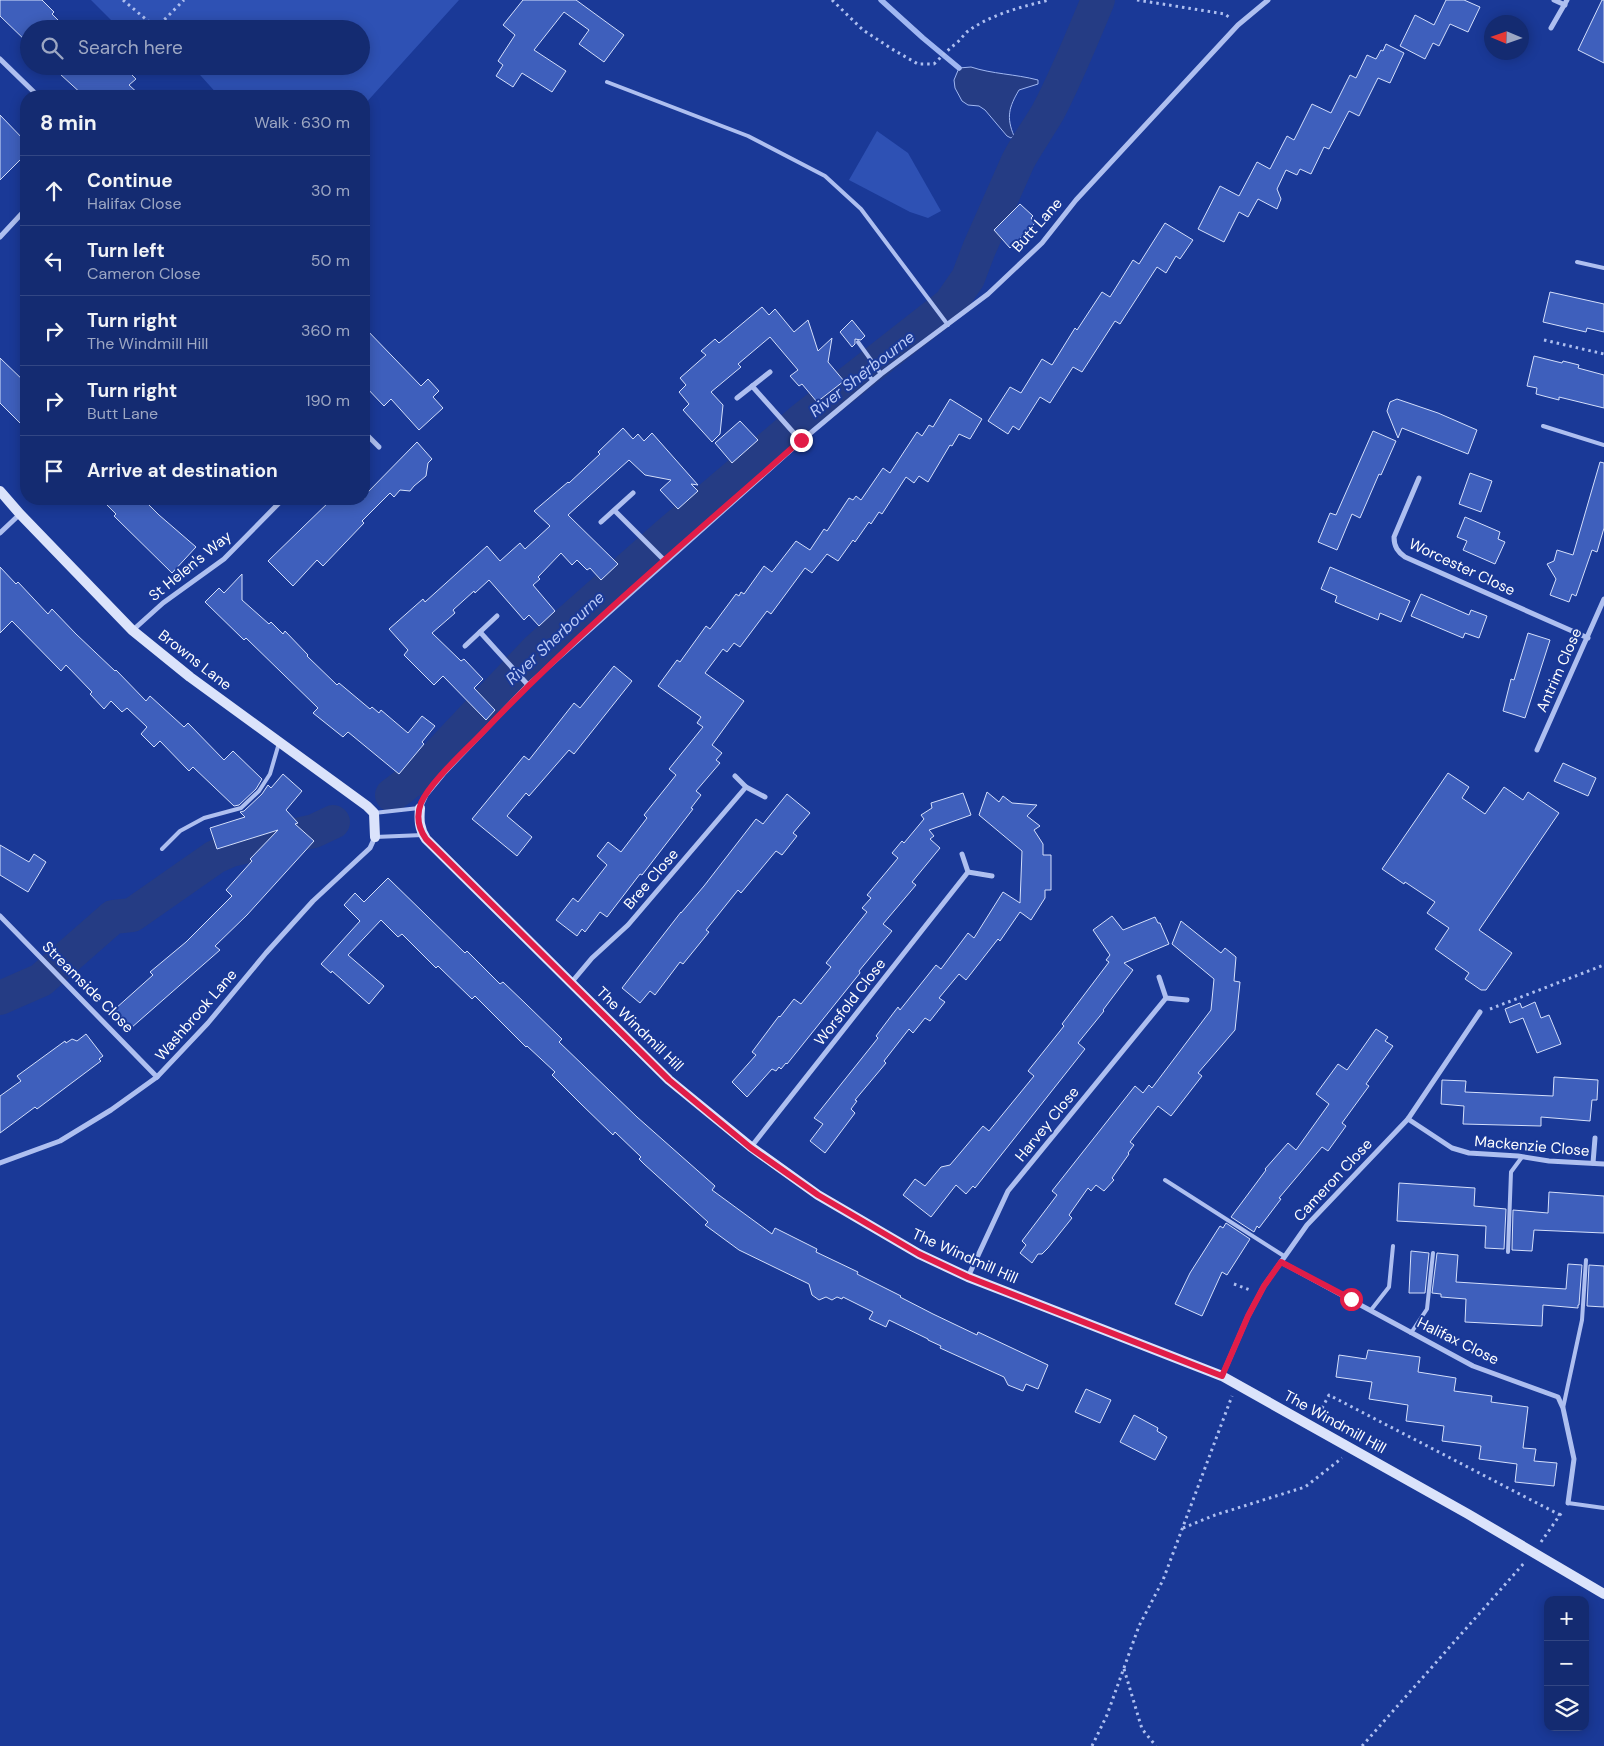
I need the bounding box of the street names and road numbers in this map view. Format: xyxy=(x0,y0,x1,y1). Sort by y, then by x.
street label: Butt Lane xyxy=(1007,194,1067,256)
street label: St Helen's Way xyxy=(144,526,236,606)
street label: Worcester Close xyxy=(1406,534,1518,600)
street label: Browns Lane xyxy=(154,625,236,695)
street label: Antrim Close xyxy=(1532,625,1586,715)
street label: Bree Close xyxy=(619,844,683,914)
street label: Streamside Close xyxy=(38,937,138,1037)
street label: Worsfold Close xyxy=(810,954,890,1050)
street label: Washbrook Lane xyxy=(151,965,241,1065)
street label: The Windmill Hill xyxy=(592,982,688,1076)
street label: Harvey Close xyxy=(1011,1082,1083,1166)
street label: Mackenzie Close xyxy=(1474,1131,1590,1161)
street label: Cameron Close xyxy=(1289,1134,1377,1226)
street label: The Windmill Hill xyxy=(909,1224,1021,1288)
street label: Halifax Close xyxy=(1414,1313,1502,1369)
street label: The Windmill Hill xyxy=(1280,1386,1390,1458)

